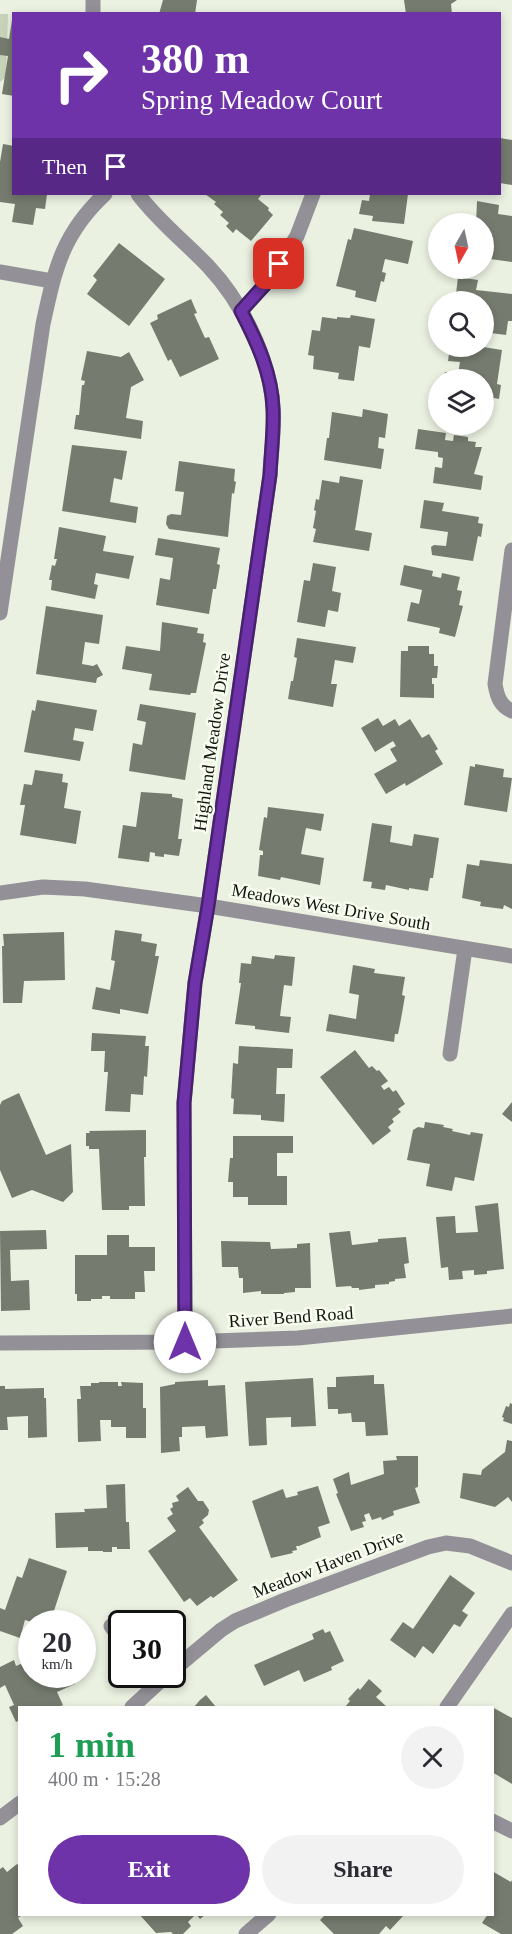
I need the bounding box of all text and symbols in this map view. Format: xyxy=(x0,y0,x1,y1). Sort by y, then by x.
icon: right xyxy=(42,36,120,114)
text: 380 m xyxy=(141,36,250,82)
text: Spring Meadow Court xyxy=(141,85,382,115)
icon: arrive xyxy=(99,150,132,183)
text: Then xyxy=(42,154,87,179)
north arrow xyxy=(428,213,494,279)
map controls xyxy=(428,213,494,435)
pin xyxy=(253,238,304,289)
icon: arrive xyxy=(262,247,295,280)
button: search xyxy=(428,291,494,357)
button: layers xyxy=(428,369,494,435)
street label: Highland Meadow Drive xyxy=(190,651,234,833)
street label: Meadows West Drive South xyxy=(230,880,432,934)
street label: River Bend Road xyxy=(228,1303,354,1331)
position arrow xyxy=(153,1310,217,1374)
street label: Meadow Haven Drive xyxy=(250,1526,406,1602)
speed limit sign: 30 xyxy=(108,1610,186,1688)
text: 20 xyxy=(42,1625,72,1658)
text: km/h xyxy=(42,1656,72,1672)
text: 1 min xyxy=(48,1725,135,1765)
button: close xyxy=(401,1726,464,1789)
text: 400 m · 15:28 xyxy=(48,1768,161,1790)
button: Exit xyxy=(48,1835,250,1904)
button: Share xyxy=(262,1835,464,1904)

